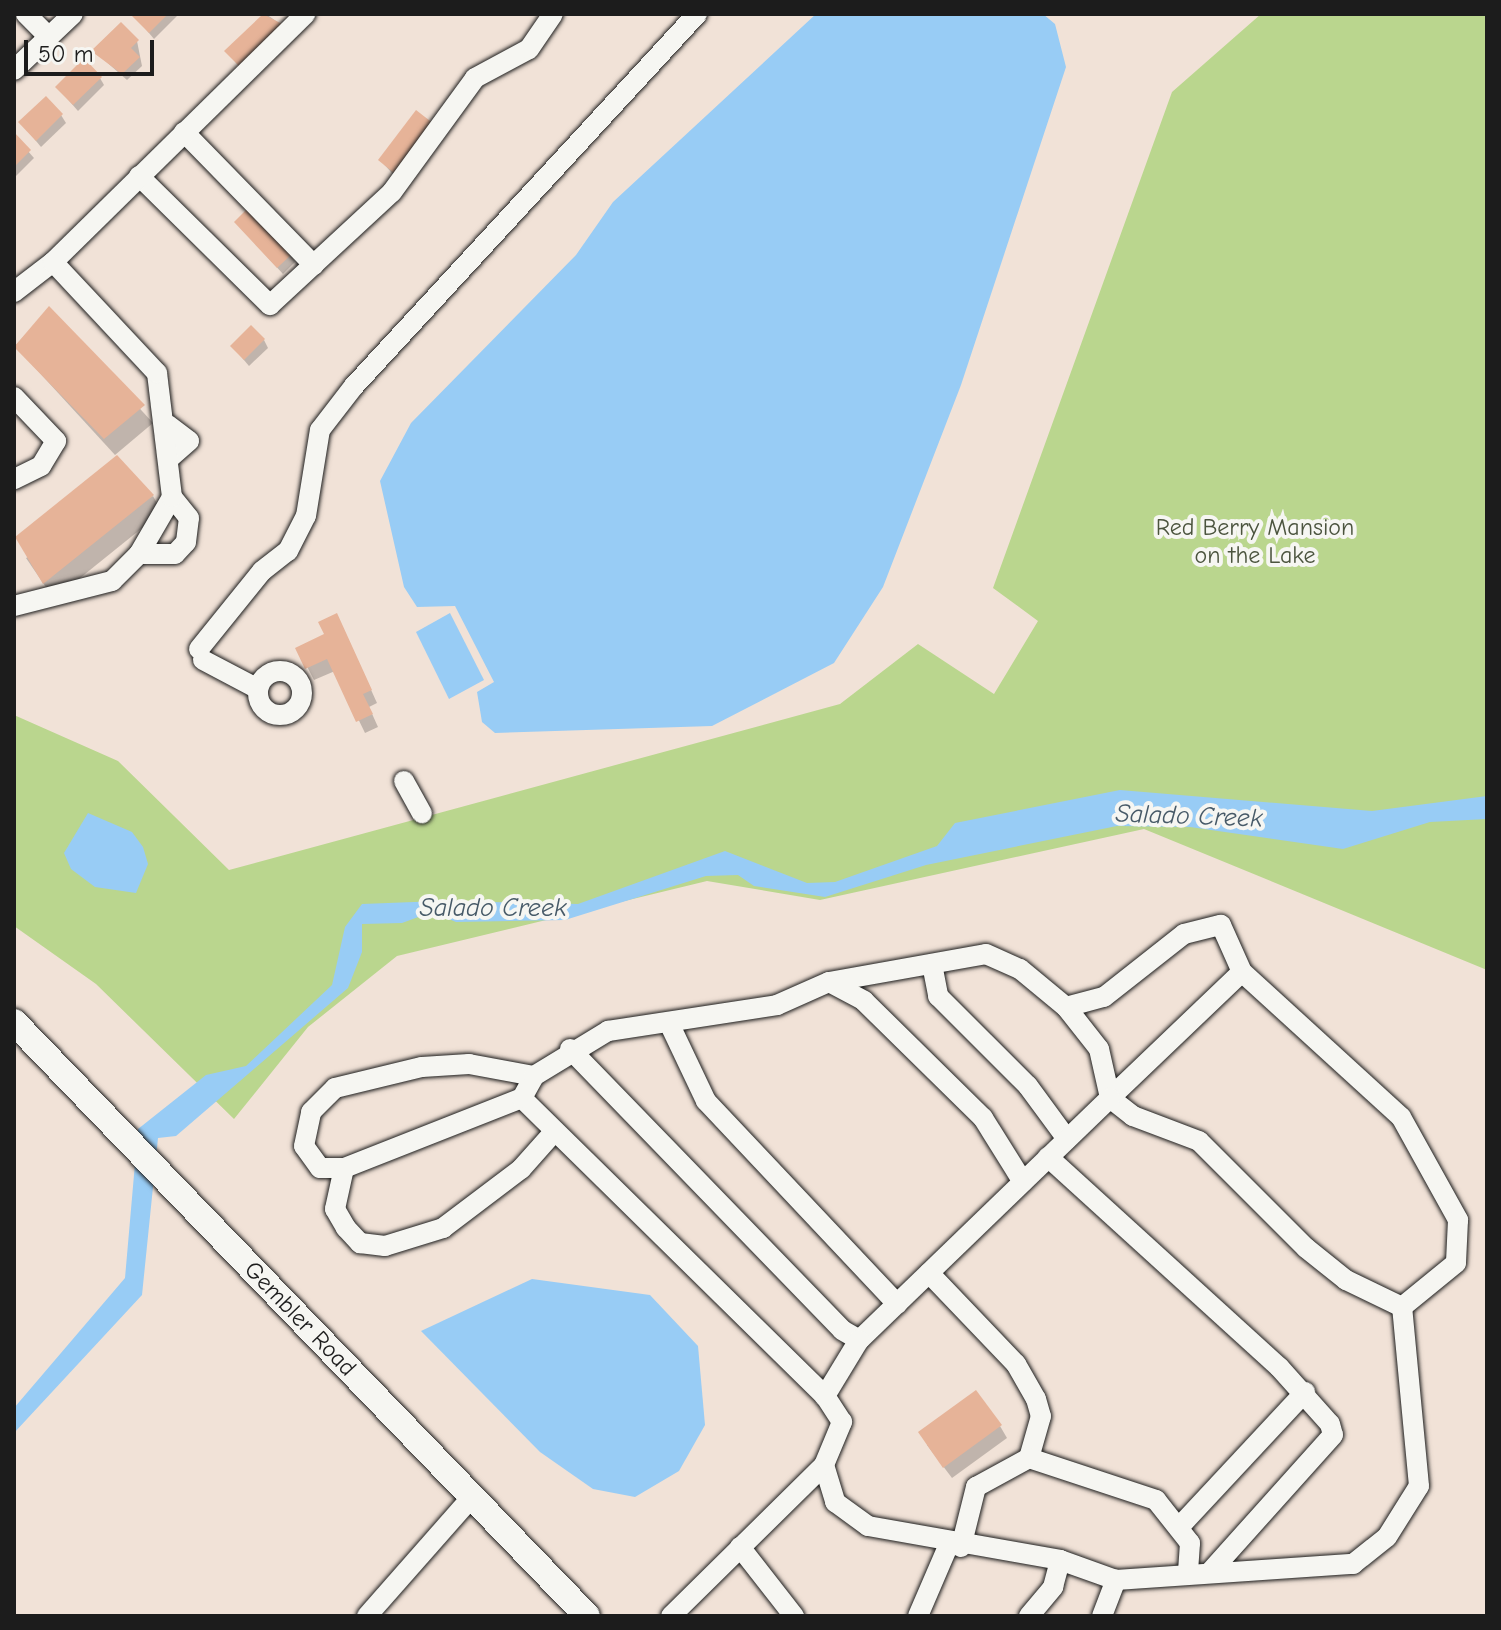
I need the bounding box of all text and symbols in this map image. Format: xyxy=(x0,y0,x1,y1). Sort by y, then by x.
scale bar xyxy=(28,24,158,74)
text: 50 m xyxy=(38,40,94,68)
park label: Red Berry Mansion on the Lake xyxy=(1156,514,1354,570)
water label: Salado Creek xyxy=(1115,799,1263,835)
water label: Salado Creek xyxy=(419,893,567,925)
street label: Gembler Road xyxy=(238,1256,362,1382)

